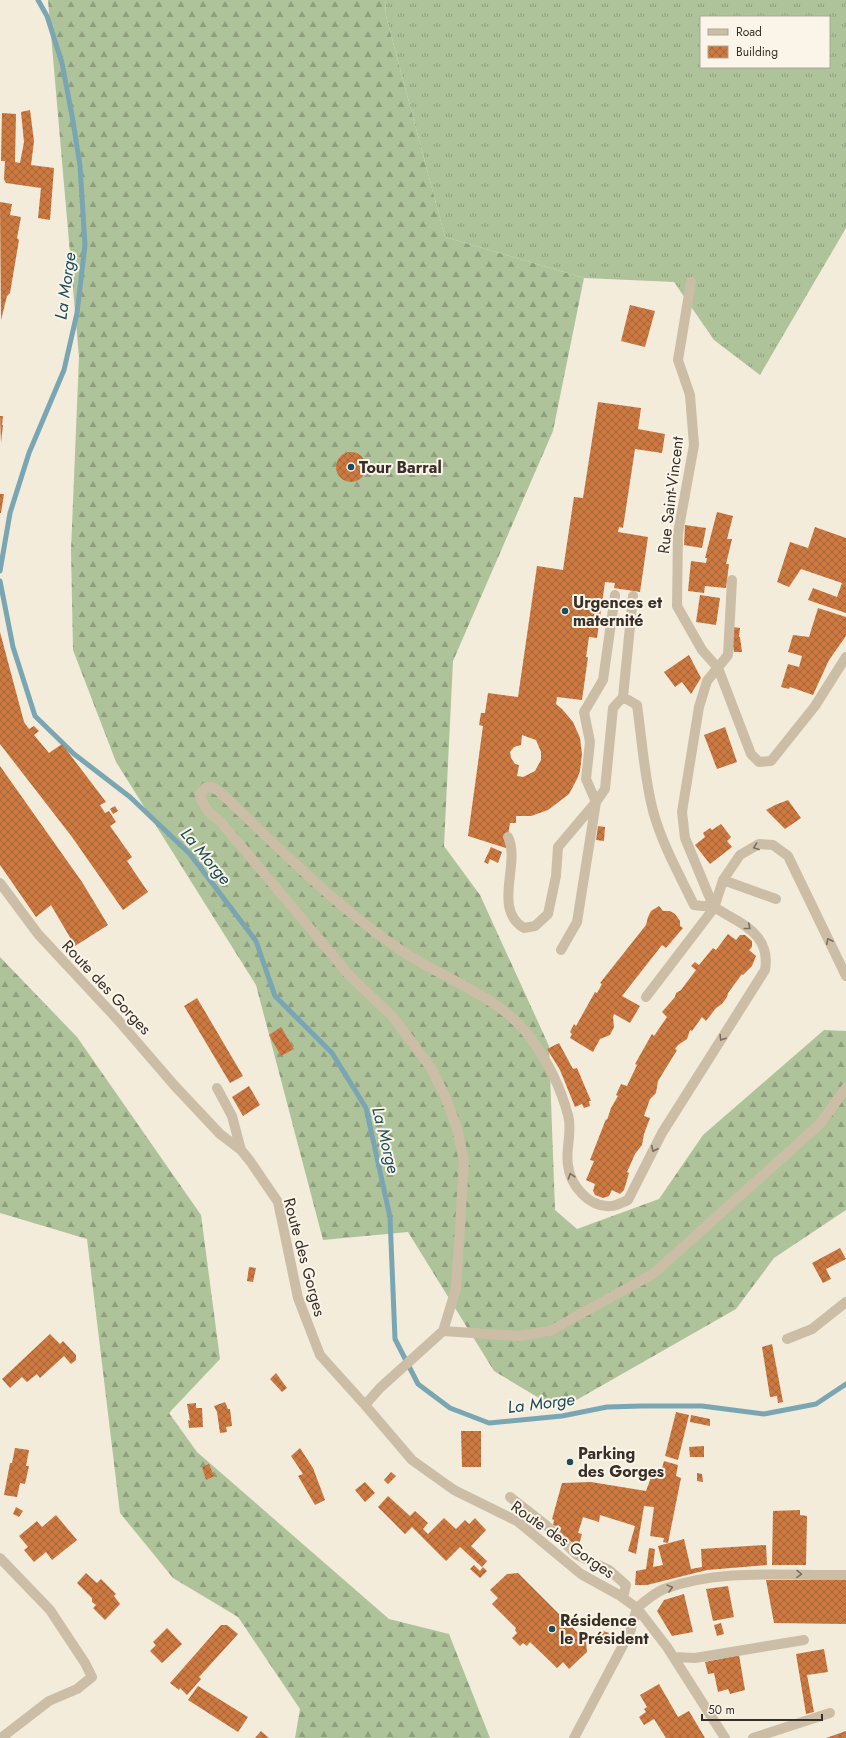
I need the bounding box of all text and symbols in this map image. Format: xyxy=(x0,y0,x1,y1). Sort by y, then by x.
legend xyxy=(700,16,830,68)
text: Road xyxy=(736,23,762,41)
text: Building xyxy=(736,43,778,61)
water label: La Morge xyxy=(48,250,82,321)
street label: Rue Saint-Vincent xyxy=(652,435,689,555)
place label: Tour Barral xyxy=(359,456,442,479)
marker: Tour Barral xyxy=(346,462,356,472)
place label: Urgences et maternité xyxy=(573,591,663,632)
marker: Urgences et maternité xyxy=(560,606,570,616)
water label: La Morge xyxy=(175,822,237,890)
one-way arrow xyxy=(753,842,760,850)
one-way arrow xyxy=(743,922,750,929)
street label: Route des Gorges xyxy=(57,935,157,1040)
one-way arrow xyxy=(826,937,834,945)
one-way arrow xyxy=(719,1033,726,1040)
water label: La Morge xyxy=(366,1104,406,1176)
one-way arrow xyxy=(651,1144,659,1152)
one-way arrow xyxy=(567,1172,576,1179)
street label: Route des Gorges xyxy=(278,1195,331,1319)
water label: La Morge xyxy=(506,1387,577,1419)
place label: Parking des Gorges xyxy=(578,1442,664,1483)
marker: Parking des Gorges xyxy=(565,1457,575,1467)
street label: Route des Gorges xyxy=(506,1495,619,1584)
one-way arrow xyxy=(796,1570,802,1579)
one-way arrow xyxy=(667,1584,673,1592)
place label: Résidence le Président xyxy=(560,1609,649,1650)
marker: Résidence le Président xyxy=(547,1624,557,1634)
scale bar xyxy=(702,1696,822,1722)
text: 50 m xyxy=(708,1701,735,1719)

